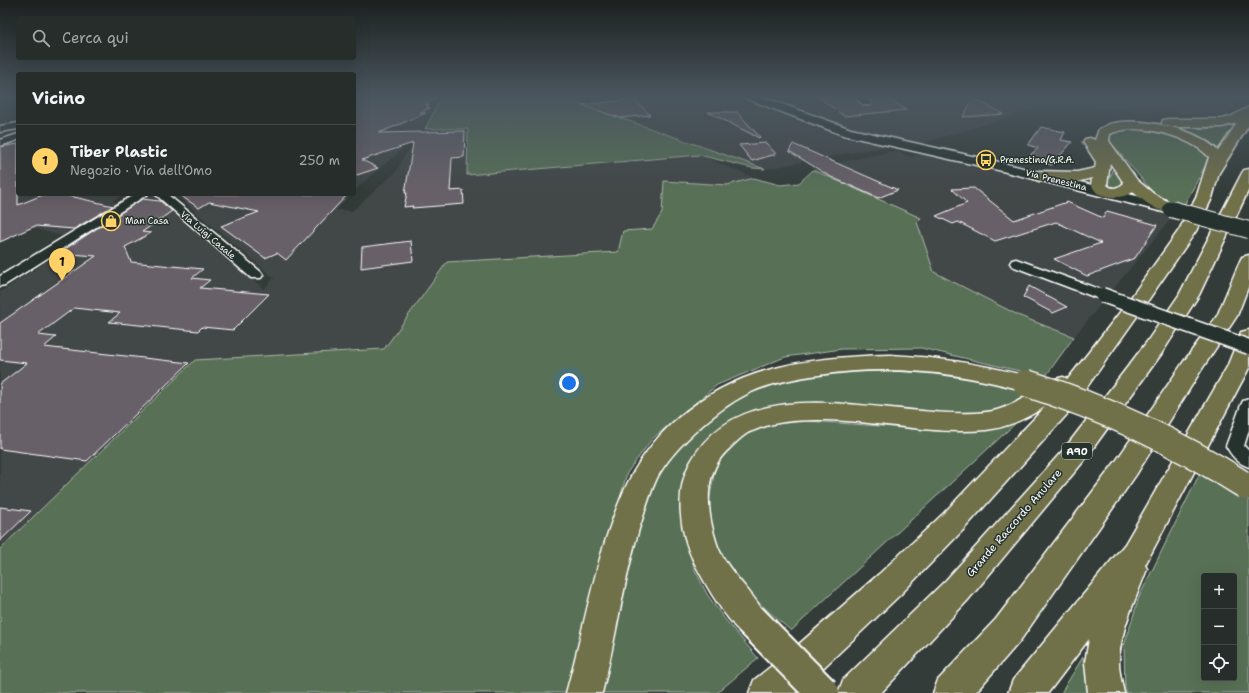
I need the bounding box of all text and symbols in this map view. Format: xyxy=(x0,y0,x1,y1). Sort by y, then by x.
search box xyxy=(16,16,356,60)
icon: search xyxy=(30,27,52,49)
text: Cerca qui xyxy=(62,28,129,48)
text: Vicino xyxy=(32,87,85,109)
text: Tiber Plastic xyxy=(70,142,168,162)
bus stop icon: Prenestina/G.R.A. xyxy=(975,149,997,171)
text: 1 xyxy=(42,152,48,169)
text: 250 m xyxy=(299,152,340,169)
place label: Prenestina/G.R.A. xyxy=(1000,154,1074,166)
text: Negozio · Via dell'Omo xyxy=(70,162,212,179)
street label: Via Prenestina xyxy=(1024,167,1088,194)
street label: Via Luigi Casale xyxy=(178,208,238,262)
shop icon: Man Casa xyxy=(100,210,122,232)
place label: Man Casa xyxy=(125,215,169,227)
pin: 1 xyxy=(49,248,75,281)
your location xyxy=(559,373,579,393)
road number: A90 xyxy=(1062,443,1092,459)
street label: Grande Raccordo Anulare xyxy=(963,466,1065,580)
map controls xyxy=(1201,573,1237,681)
button: + xyxy=(1201,573,1237,609)
button: − xyxy=(1201,609,1237,645)
button: locate xyxy=(1201,645,1237,681)

